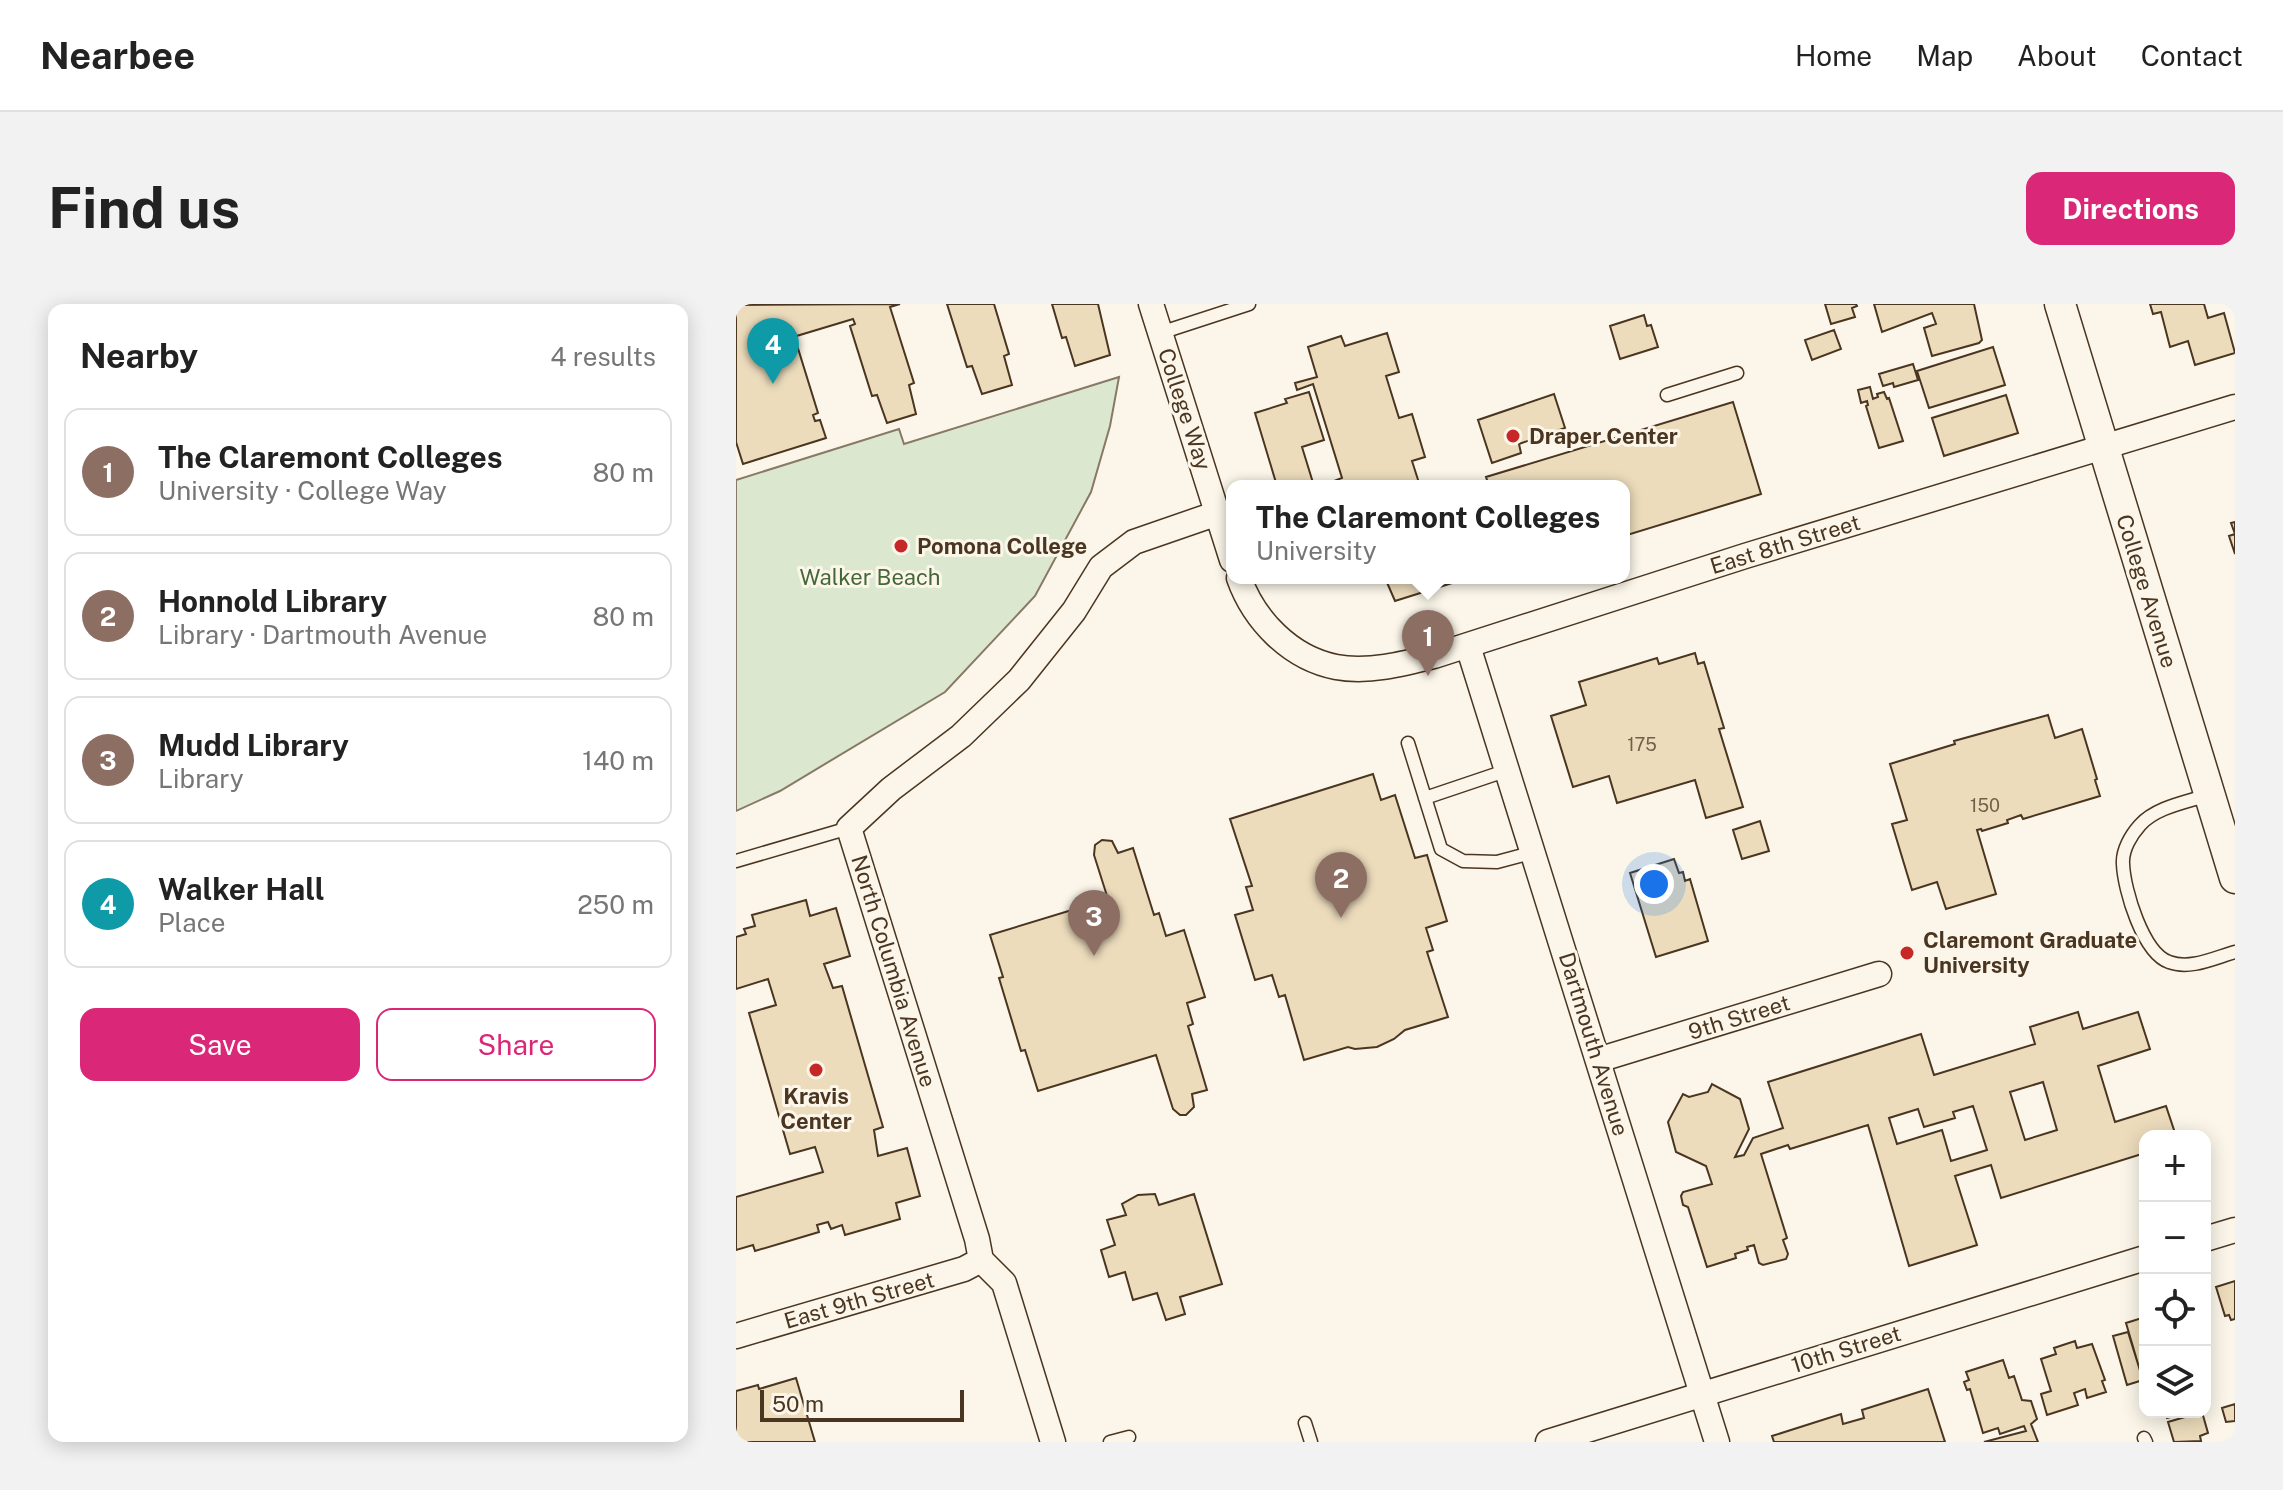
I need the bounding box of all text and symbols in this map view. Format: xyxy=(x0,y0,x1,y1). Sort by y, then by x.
text: Nearbee xyxy=(40,33,195,78)
text: Home xyxy=(1795,39,1872,72)
text: Map xyxy=(1916,39,1973,72)
text: About xyxy=(2017,39,2097,72)
text: Contact xyxy=(2141,39,2243,72)
button: Directions xyxy=(2026,172,2235,245)
text: Find us xyxy=(48,175,240,241)
pin: 4 xyxy=(747,318,799,384)
text: Nearby xyxy=(80,336,198,376)
text: 4 results xyxy=(550,341,656,372)
street label: College Way xyxy=(1153,345,1217,473)
place label: Draper Center xyxy=(1529,423,1678,449)
marker: Draper Center xyxy=(1504,427,1522,445)
text: The Claremont Colleges xyxy=(158,439,503,475)
text: 1 xyxy=(102,457,114,488)
text: 80 m xyxy=(593,457,654,488)
text: University · College Way xyxy=(158,475,447,506)
popup xyxy=(1226,480,1630,584)
text: The Claremont Colleges xyxy=(1256,499,1600,535)
street label: East 8th Street xyxy=(1707,509,1863,579)
street label: College Avenue xyxy=(2111,511,2183,671)
place label: Pomona College xyxy=(917,533,1087,559)
text: University xyxy=(1256,535,1377,566)
marker: Pomona College xyxy=(892,537,910,555)
park label: Walker Beach xyxy=(800,564,940,590)
text: Honnold Library xyxy=(158,583,387,619)
text: 2 xyxy=(100,601,116,632)
text: 80 m xyxy=(593,601,654,632)
pin: 1 xyxy=(1402,610,1454,676)
text: Library · Dartmouth Avenue xyxy=(158,619,487,650)
text: Mudd Library xyxy=(158,727,349,763)
house number: 175 xyxy=(1627,734,1657,755)
text: 3 xyxy=(99,745,117,776)
text: 140 m xyxy=(582,745,654,776)
text: Library xyxy=(158,763,244,794)
house number: 150 xyxy=(1970,795,2000,816)
street label: North Columbia Avenue xyxy=(846,852,942,1090)
pin: 2 xyxy=(1315,852,1367,918)
your location xyxy=(1634,864,1674,904)
text: Walker Hall xyxy=(158,871,325,907)
text: 4 xyxy=(99,889,117,920)
text: 250 m xyxy=(577,889,654,920)
pin: 3 xyxy=(1068,890,1120,956)
text: Place xyxy=(158,907,225,938)
place label: Claremont Graduate University xyxy=(1923,927,2137,978)
marker: Claremont Graduate University xyxy=(1898,944,1916,962)
street label: Dartmouth Avenue xyxy=(1554,949,1634,1139)
street label: 9th Street xyxy=(1685,989,1793,1045)
button: Save xyxy=(80,1008,360,1081)
button: Share xyxy=(376,1008,656,1081)
marker: Kravis Center xyxy=(807,1061,825,1079)
place label: Kravis Center xyxy=(780,1083,852,1134)
map controls xyxy=(2139,1130,2211,1418)
button: + xyxy=(2139,1130,2211,1202)
button: − xyxy=(2139,1202,2211,1274)
street label: East 9th Street xyxy=(781,1266,937,1334)
button: locate xyxy=(2139,1274,2211,1346)
street label: 10th Street xyxy=(1788,1320,1904,1378)
button: layers xyxy=(2139,1346,2211,1418)
scale bar xyxy=(760,1386,964,1422)
text: 50 m xyxy=(772,1391,824,1417)

